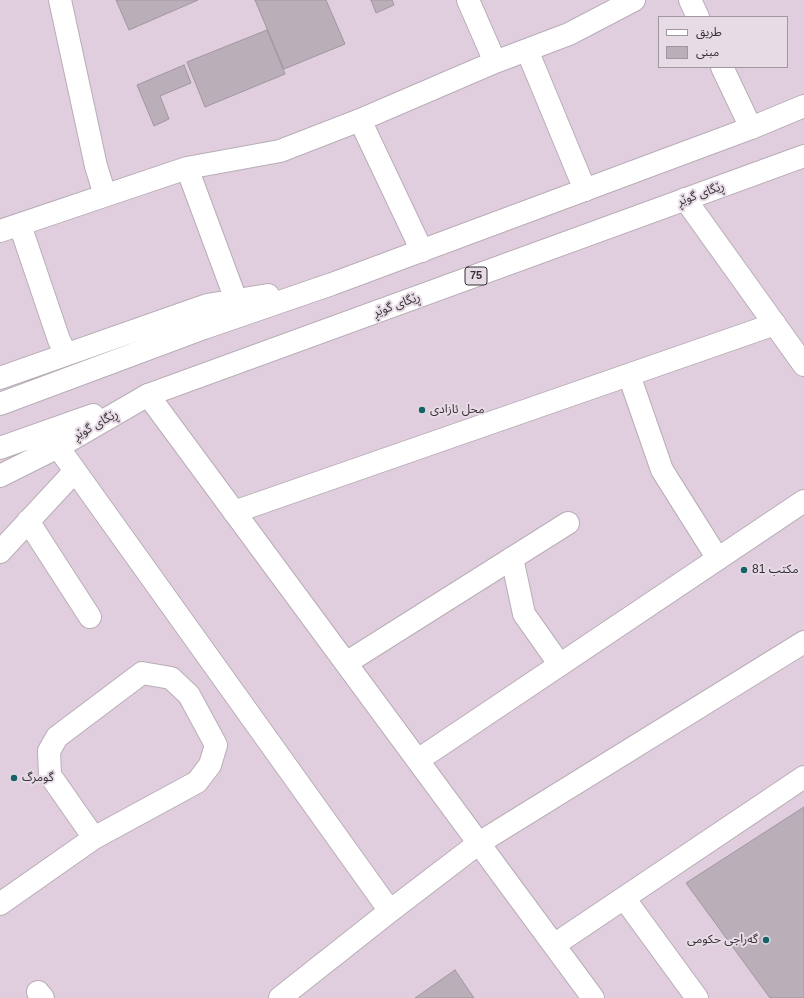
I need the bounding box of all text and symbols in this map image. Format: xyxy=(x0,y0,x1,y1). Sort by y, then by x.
legend xyxy=(658,16,788,68)
text: طريق xyxy=(696,25,722,39)
text: مبنى xyxy=(696,45,719,59)
street label: ڕێگای گوێڕ xyxy=(676,179,726,209)
road number: 75 xyxy=(465,267,487,285)
street label: ڕێگای گوێڕ xyxy=(372,290,422,320)
place label: محل ئازادى xyxy=(430,403,485,417)
marker: محل ئازادى xyxy=(417,405,427,415)
street label: ڕێگای گوێڕ xyxy=(71,407,121,443)
place label: مكتب 81 xyxy=(752,563,799,577)
marker: مكتب 81 xyxy=(739,565,749,575)
place label: گومرگ xyxy=(22,771,54,785)
marker: گومرگ xyxy=(9,773,19,783)
place label: گەراجی حکومی xyxy=(687,933,758,947)
marker: گەراجی حکومی xyxy=(761,935,771,945)

